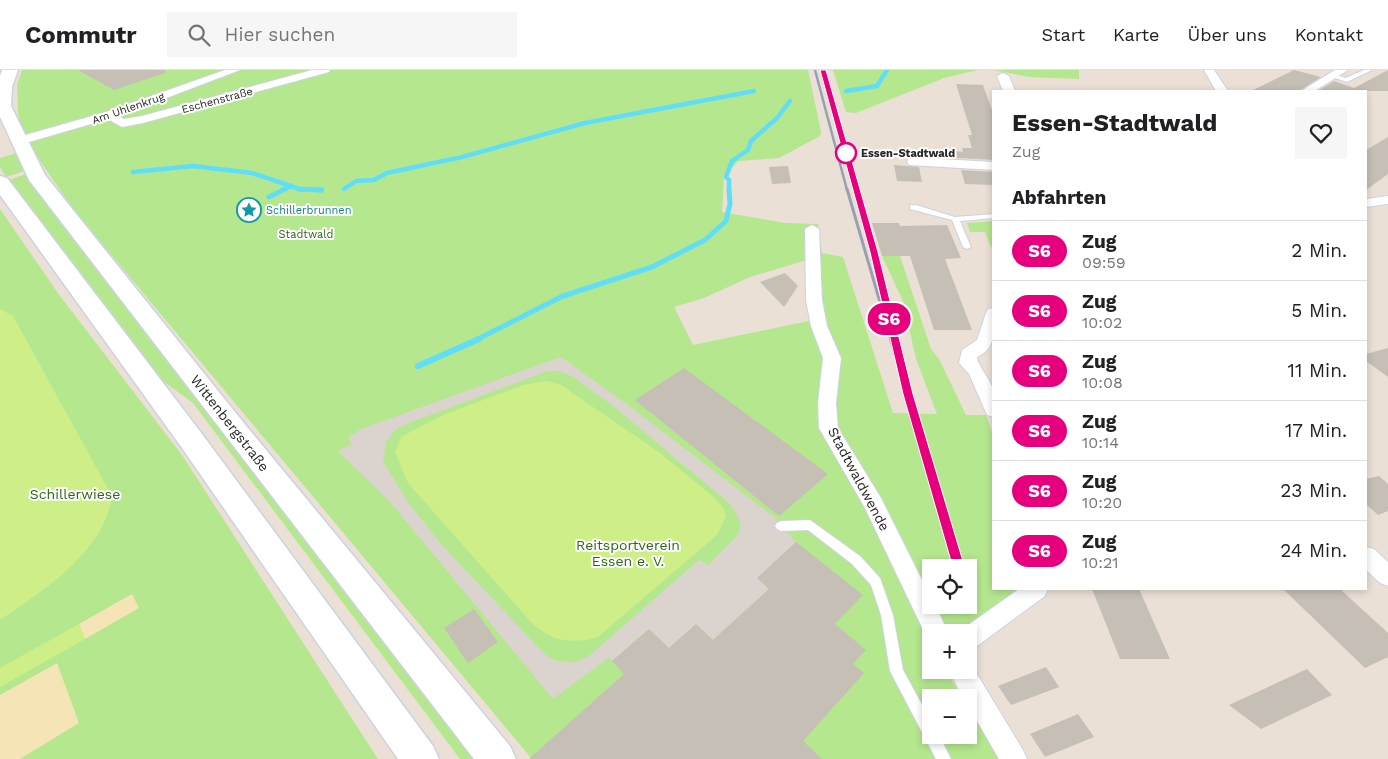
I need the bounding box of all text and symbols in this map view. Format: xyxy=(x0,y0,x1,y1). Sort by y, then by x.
search box xyxy=(167,12,517,57)
text: Commutr xyxy=(25,21,137,49)
icon: search xyxy=(185,21,213,49)
text: Hier suchen xyxy=(225,23,335,46)
text: Start xyxy=(1041,24,1085,45)
text: Karte xyxy=(1113,24,1160,45)
text: Über uns xyxy=(1188,24,1267,45)
text: Kontakt xyxy=(1295,24,1363,45)
street label: Eschenstraße xyxy=(180,85,254,116)
street label: Am Uhlenkrug xyxy=(90,90,166,127)
button: heart xyxy=(1295,107,1347,159)
text: Essen-Stadtwald xyxy=(1012,109,1217,137)
marker: Essen-Stadtwald xyxy=(835,142,857,164)
text: Zug xyxy=(1012,142,1040,161)
place label: Essen-Stadtwald xyxy=(861,147,955,160)
text: Abfahrten xyxy=(1012,186,1106,209)
place icon: Schillerbrunnen xyxy=(236,197,262,223)
place label: Schillerbrunnen xyxy=(266,204,351,217)
park label: Stadtwald xyxy=(279,228,333,241)
text: Zug xyxy=(1082,230,1116,253)
text: 2 Min. xyxy=(1291,239,1347,262)
text: S6 xyxy=(1028,240,1051,261)
text: 09:59 xyxy=(1082,253,1126,272)
text: Zug xyxy=(1082,290,1116,313)
text: 5 Min. xyxy=(1291,299,1347,322)
text: S6 xyxy=(1028,300,1051,321)
line badge: S6 xyxy=(866,303,912,335)
text: S6 xyxy=(878,308,900,329)
text: 10:02 xyxy=(1082,313,1122,332)
text: Zug xyxy=(1082,350,1116,373)
text: 11 Min. xyxy=(1288,359,1347,382)
text: S6 xyxy=(1028,360,1051,381)
street label: Wittenbergstraße xyxy=(187,372,273,474)
text: 10:08 xyxy=(1082,373,1123,392)
text: Zug xyxy=(1082,410,1116,433)
text: 17 Min. xyxy=(1285,419,1347,442)
text: S6 xyxy=(1028,420,1051,441)
street label: Stadtwaldwende xyxy=(825,424,893,534)
text: 10:14 xyxy=(1082,433,1119,452)
text: Zug xyxy=(1082,470,1116,493)
text: 23 Min. xyxy=(1280,479,1347,502)
text: S6 xyxy=(1028,480,1051,501)
park label: Schillerwiese xyxy=(30,486,120,502)
text: 10:20 xyxy=(1082,493,1122,512)
text: Zug xyxy=(1082,530,1116,553)
park label: Reitsportverein Essen e. V. xyxy=(576,537,680,569)
text: 24 Min. xyxy=(1280,539,1347,562)
text: S6 xyxy=(1028,540,1051,561)
text: 10:21 xyxy=(1082,553,1119,572)
map controls xyxy=(922,559,977,744)
button: locate xyxy=(922,559,977,614)
button: + xyxy=(922,624,977,679)
button: − xyxy=(922,689,977,744)

